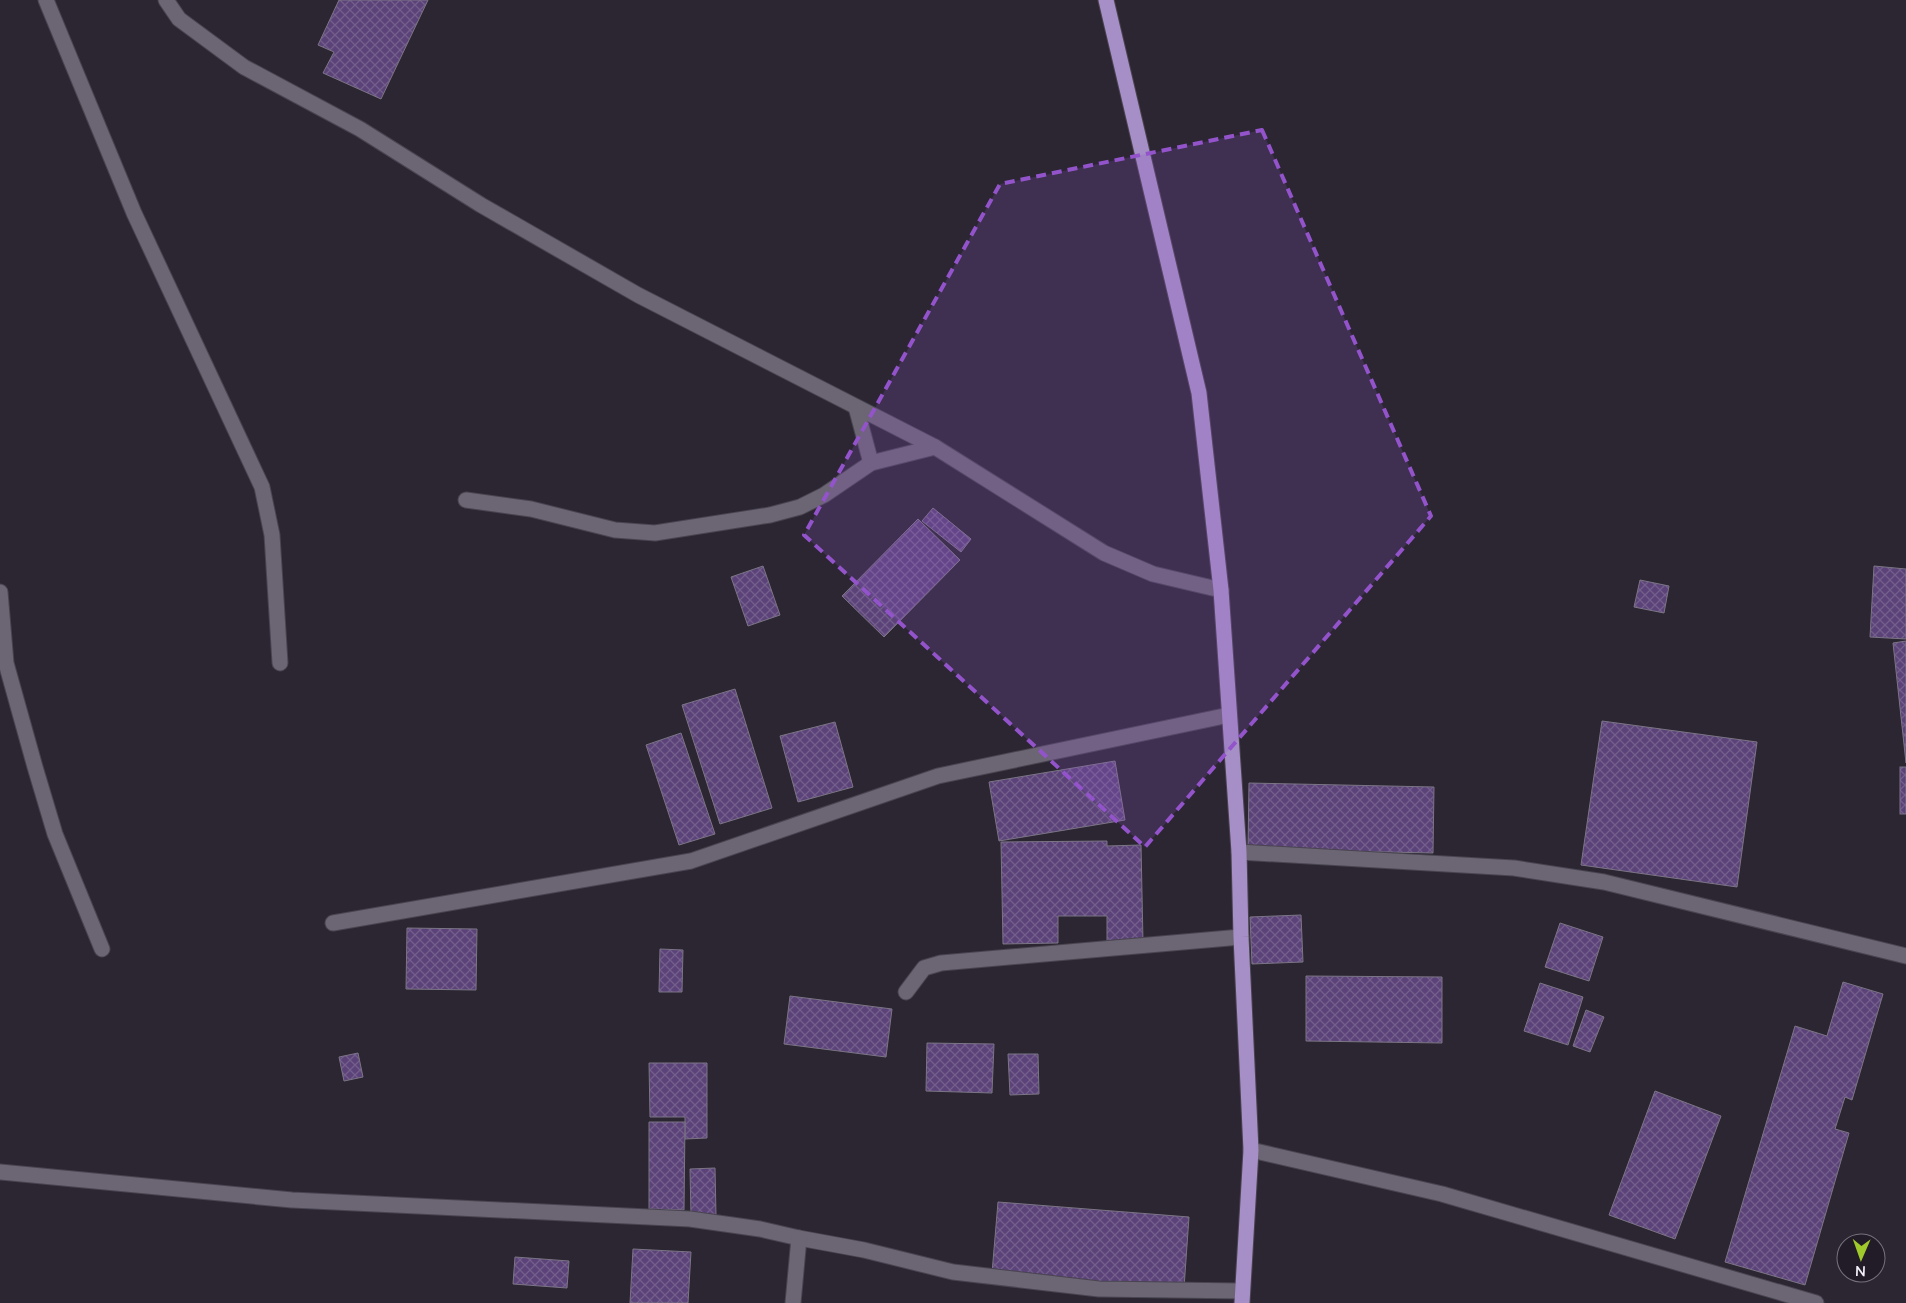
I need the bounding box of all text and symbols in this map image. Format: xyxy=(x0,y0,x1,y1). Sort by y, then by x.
north arrow xyxy=(1836,1233,1886,1283)
text: N xyxy=(1855,1263,1866,1280)

